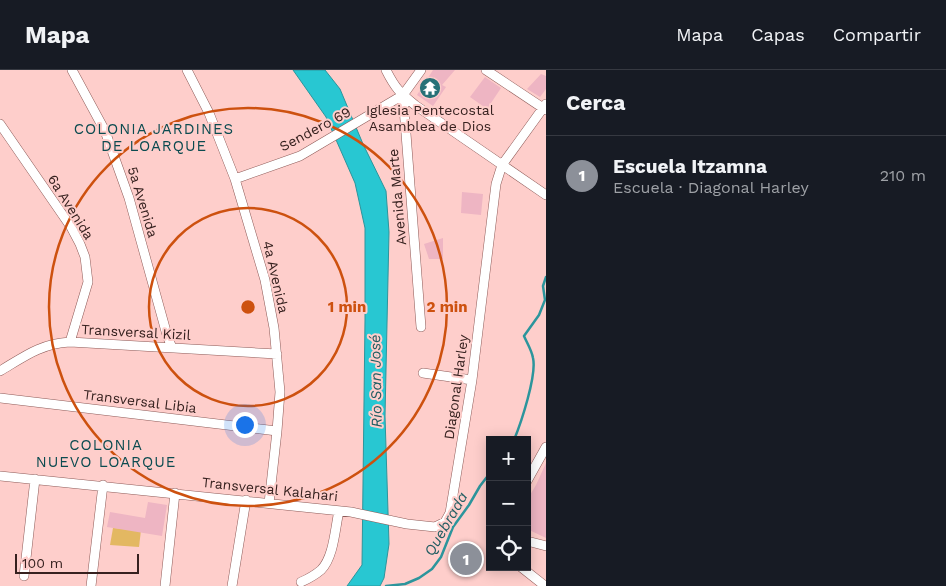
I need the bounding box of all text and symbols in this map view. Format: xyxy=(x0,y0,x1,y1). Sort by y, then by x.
text: Mapa xyxy=(25,21,90,49)
text: Mapa xyxy=(676,24,723,45)
text: Capas xyxy=(751,24,805,45)
text: Compartir xyxy=(833,24,921,45)
temple icon: Iglesia Pentecostal Asamblea de Dios xyxy=(418,76,442,100)
text: Cerca xyxy=(566,90,625,115)
place label: Iglesia Pentecostal Asamblea de Dios xyxy=(366,102,495,134)
street label: Sendero 69 xyxy=(277,104,353,154)
district label: COLONIA JARDINES DE LOARQUE xyxy=(74,120,234,155)
street label: Avenida Marte xyxy=(385,148,409,246)
text: Escuela Itzamna xyxy=(613,155,767,178)
street label: 5a Avenida xyxy=(125,165,161,239)
text: 1 xyxy=(579,166,585,185)
text: 210 m xyxy=(880,166,926,185)
street label: 6a Avenida xyxy=(45,172,97,242)
text: Escuela · Diagonal Harley xyxy=(613,178,809,197)
street label: 4a Avenida xyxy=(260,239,292,315)
centre of rings xyxy=(239,298,257,316)
text: 1 min xyxy=(328,298,366,316)
text: 2 min xyxy=(426,298,468,316)
street label: Transversal Kizil xyxy=(81,321,192,343)
street label: Diagonal Harley xyxy=(441,333,471,440)
water label: Río San José xyxy=(366,334,386,428)
street label: Transversal Libia xyxy=(82,386,198,416)
your location xyxy=(232,412,258,438)
district label: COLONIA NUEVO LOARQUE xyxy=(36,436,176,471)
map controls xyxy=(486,436,531,571)
button: + xyxy=(486,436,531,481)
street label: Transversal Kalahari xyxy=(201,474,339,504)
button: − xyxy=(486,481,531,526)
water label: Quebrada xyxy=(420,489,472,559)
button: locate xyxy=(486,526,531,571)
pin: 1 xyxy=(450,540,482,578)
scale bar xyxy=(15,551,139,574)
text: 100 m xyxy=(22,555,63,571)

